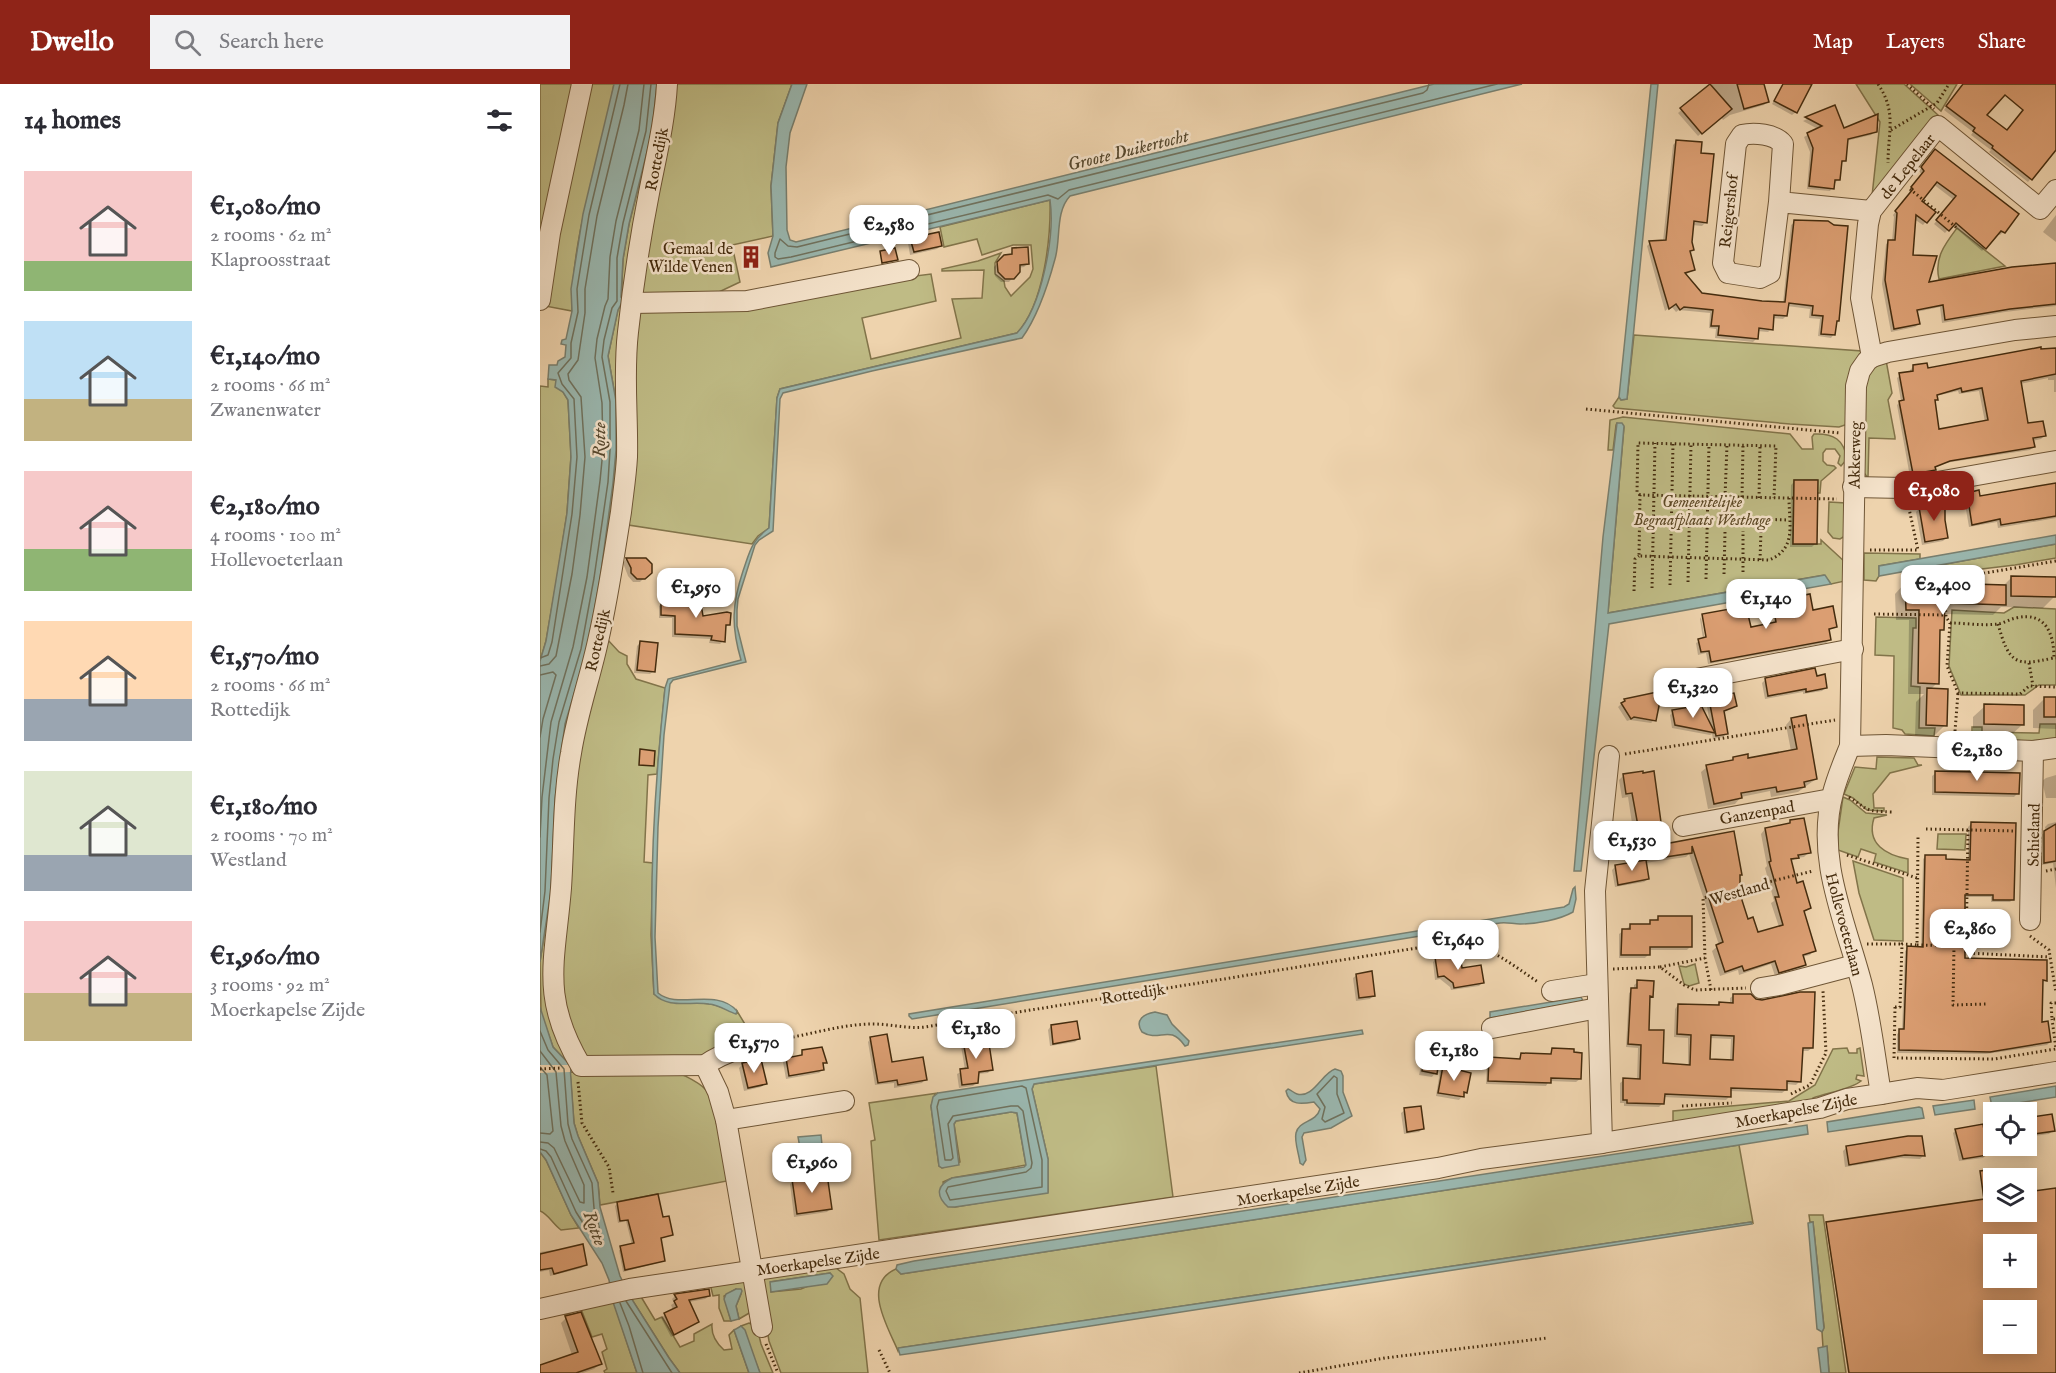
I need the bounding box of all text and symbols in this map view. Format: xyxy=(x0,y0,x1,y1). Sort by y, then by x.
search box xyxy=(150,15,570,69)
text: Dwello xyxy=(30,25,114,60)
icon: search xyxy=(171,26,204,59)
text: Search here xyxy=(219,28,324,56)
text: Map xyxy=(1813,29,1853,56)
text: Layers xyxy=(1886,29,1945,56)
text: Share xyxy=(1978,29,2026,56)
text: 14 homes xyxy=(24,104,121,137)
icon: filters xyxy=(483,104,516,137)
water label: Groote Duikertocht xyxy=(1065,125,1192,178)
street label: Rottedijk xyxy=(642,126,674,193)
street label: de Lepelaar xyxy=(1877,130,1941,204)
street label: Reigershof xyxy=(1716,170,1744,249)
text: €1,080/mo xyxy=(210,190,320,223)
icon: home xyxy=(72,195,144,267)
pin: €2,580 xyxy=(840,205,938,256)
text: €2,580 xyxy=(863,212,915,237)
text: 2 rooms · 62 m² xyxy=(210,223,332,248)
place label: Gemaal de Wilde Venen xyxy=(648,240,733,278)
building icon: Gemaal de Wilde Venen xyxy=(738,244,764,270)
text: Klaproosstraat xyxy=(210,248,331,273)
text: €1,140/mo xyxy=(210,340,320,373)
icon: home xyxy=(72,345,144,417)
text: 2 rooms · 66 m² xyxy=(210,373,331,398)
text: Zwanenwater xyxy=(210,398,321,423)
street label: Akkerweg xyxy=(1845,421,1867,490)
water label: Rotte xyxy=(589,422,612,458)
pin: €1,080 xyxy=(1885,471,1983,522)
text: €1,080 xyxy=(1908,478,1960,503)
text: €2,180/mo xyxy=(210,490,320,523)
park label: Gemeentelijke Begraafplaats Westhage xyxy=(1633,493,1771,531)
icon: home xyxy=(72,495,144,567)
text: 4 rooms · 100 m² xyxy=(210,523,341,548)
text: Hollevoeterlaan xyxy=(210,548,343,573)
pin: €2,400 xyxy=(1894,565,1992,616)
pin: €1,950 xyxy=(647,568,745,619)
text: €2,400 xyxy=(1915,572,1971,597)
text: €1,950 xyxy=(671,575,721,600)
pin: €1,140 xyxy=(1717,579,1815,630)
text: €1,140 xyxy=(1740,586,1792,611)
street label: Rottedijk xyxy=(582,607,616,674)
text: €1,570/mo xyxy=(210,640,319,673)
icon: home xyxy=(72,645,144,717)
pin: €1,320 xyxy=(1644,668,1742,719)
text: 2 rooms · 66 m² xyxy=(210,673,331,698)
text: €1,320 xyxy=(1667,675,1719,700)
text: Rottedijk xyxy=(210,698,290,723)
pin: €2,180 xyxy=(1928,731,2026,782)
text: €2,180 xyxy=(1951,738,2003,763)
text: €1,180/mo xyxy=(210,790,317,823)
icon: home xyxy=(72,795,144,867)
street label: Ganzenpad xyxy=(1718,797,1797,830)
street label: Schieland xyxy=(2024,803,2046,867)
pin: €1,530 xyxy=(1583,821,1681,872)
text: 2 rooms · 70 m² xyxy=(210,823,333,848)
text: €1,530 xyxy=(1607,828,1657,853)
text: Westland xyxy=(210,848,287,873)
street label: Hollevoeterlaan xyxy=(1820,871,1867,979)
street label: Westland xyxy=(1707,875,1772,911)
pin: €2,860 xyxy=(1921,909,2019,960)
text: €2,860 xyxy=(1944,916,1996,941)
pin: €1,640 xyxy=(1409,920,1507,971)
text: €1,640 xyxy=(1432,927,1484,952)
text: €1,960/mo xyxy=(210,940,320,973)
icon: home xyxy=(72,945,144,1017)
text: 3 rooms · 92 m² xyxy=(210,973,330,998)
street label: Rottedijk xyxy=(1100,980,1167,1010)
text: Moerkapelse Zijde xyxy=(210,998,365,1023)
pin: €1,180 xyxy=(927,1009,1025,1060)
text: €1,180 xyxy=(951,1016,1001,1041)
pin: €1,570 xyxy=(705,1023,803,1074)
text: €1,570 xyxy=(729,1030,779,1055)
pin: €1,180 xyxy=(1405,1031,1503,1082)
text: €1,180 xyxy=(1429,1038,1479,1063)
street label: Moerkapelse Zijde xyxy=(1734,1090,1859,1134)
map controls xyxy=(1983,1102,2037,1354)
button: locate xyxy=(1983,1102,2037,1156)
pin: €1,960 xyxy=(763,1143,861,1194)
text: €1,960 xyxy=(786,1150,838,1175)
button: layers xyxy=(1983,1168,2037,1222)
street label: Moerkapelse Zijde xyxy=(1235,1172,1361,1212)
water label: Rotte xyxy=(577,1208,611,1249)
button: + xyxy=(1983,1234,2037,1288)
street label: Moerkapelse Zijde xyxy=(755,1244,881,1282)
button: − xyxy=(1983,1300,2037,1354)

